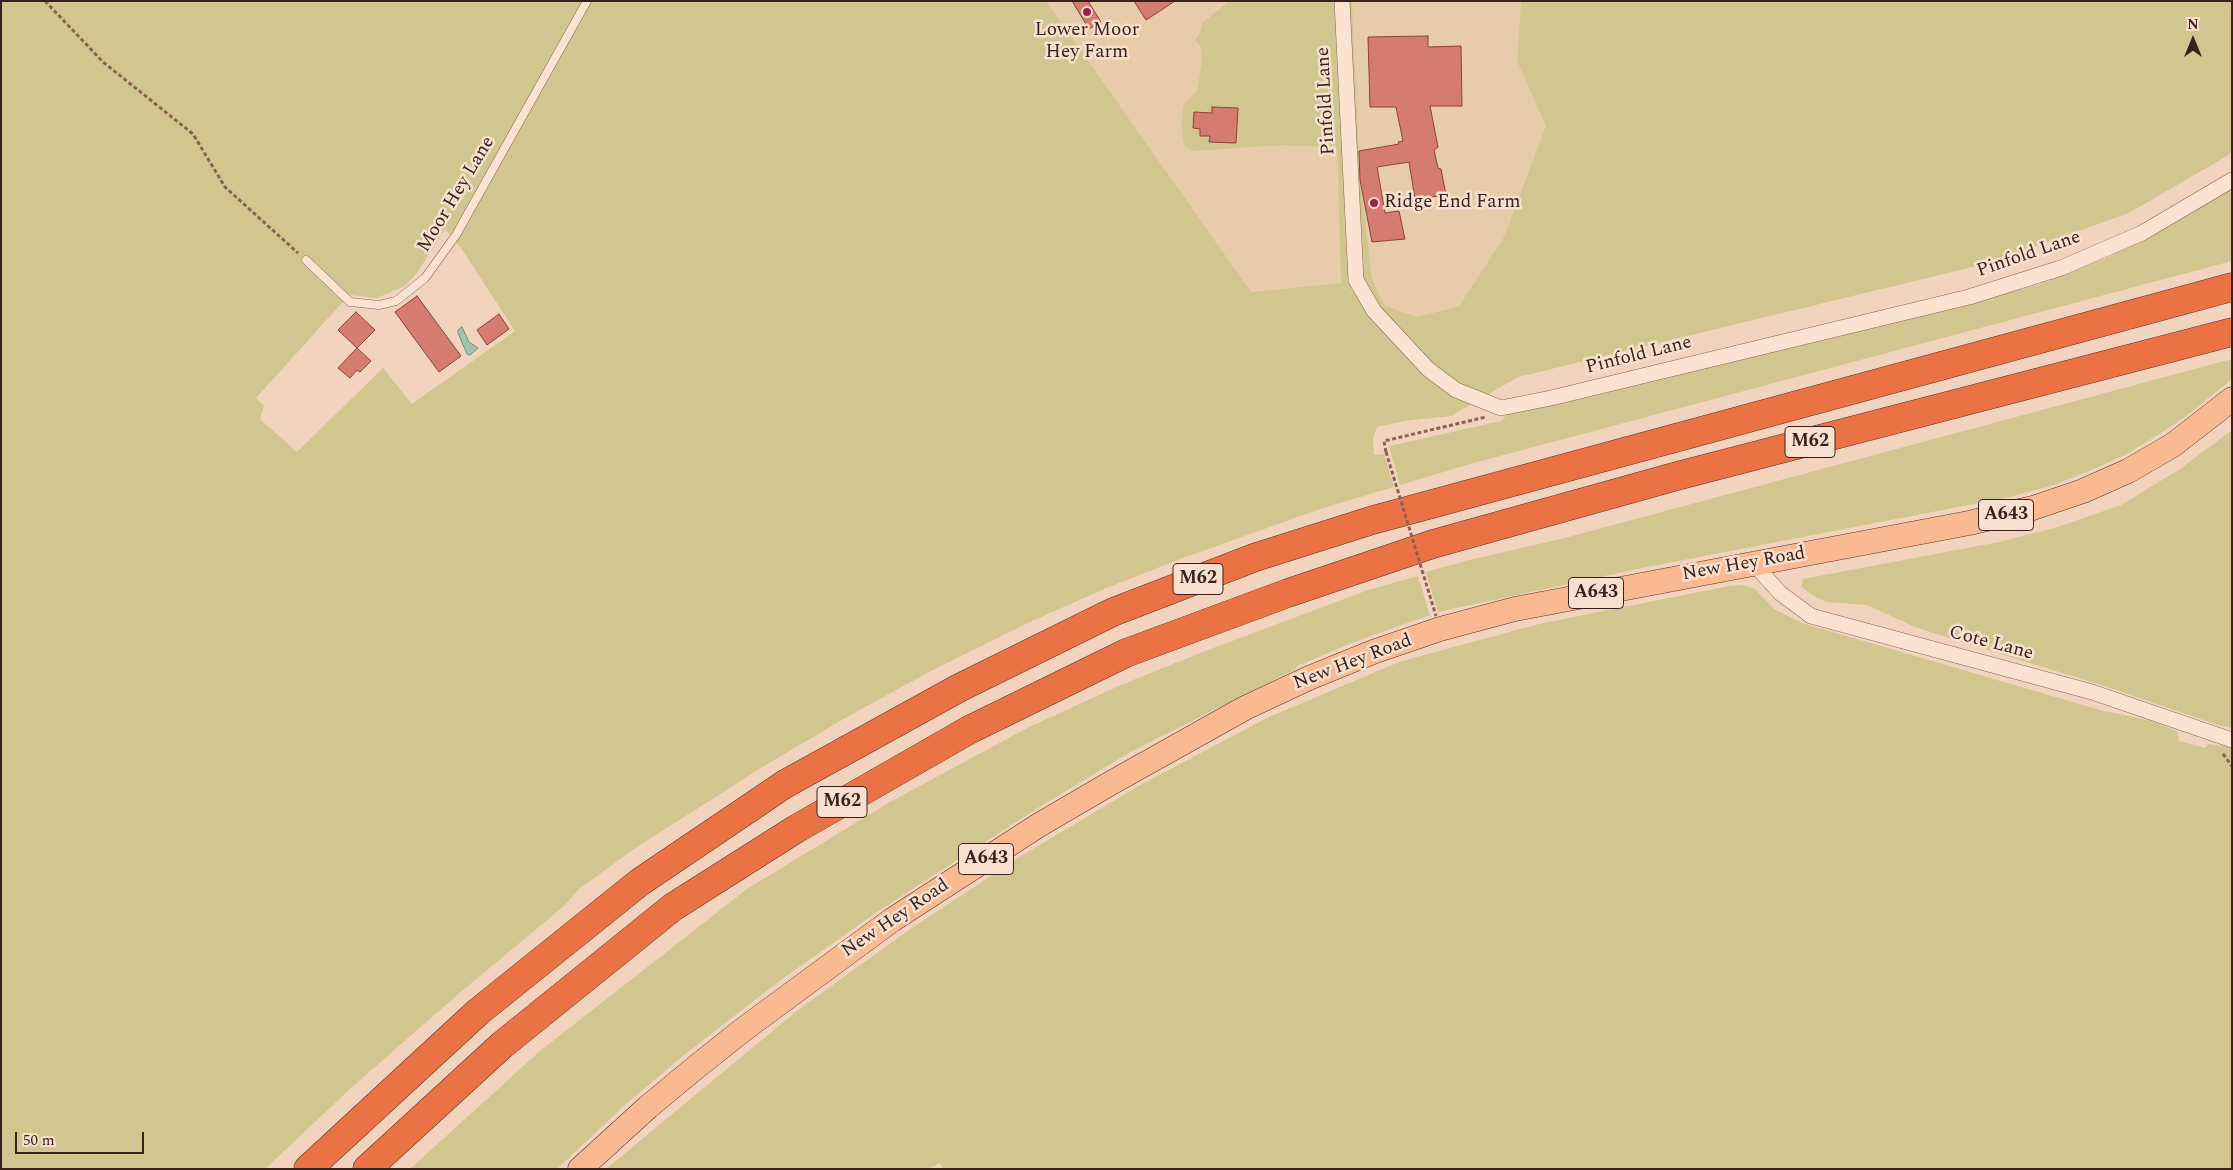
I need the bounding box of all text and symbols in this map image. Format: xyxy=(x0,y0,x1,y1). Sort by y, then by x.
marker: Lower Moor Hey Farm xyxy=(1081,6,1093,18)
text: N xyxy=(2187,14,2199,35)
north arrow xyxy=(2168,15,2218,65)
place label: Lower Moor Hey Farm xyxy=(1035,20,1139,64)
street label: Pinfold Lane xyxy=(1313,46,1341,156)
street label: Moor Hey Lane xyxy=(413,133,501,257)
place label: Ridge End Farm xyxy=(1384,192,1521,214)
marker: Ridge End Farm xyxy=(1368,197,1380,209)
street label: Pinfold Lane xyxy=(1974,227,2084,283)
street label: Pinfold Lane xyxy=(1584,332,1694,380)
road number: M62 xyxy=(1785,427,1835,458)
road number: A643 xyxy=(1978,500,2034,530)
street label: New Hey Road xyxy=(1681,543,1807,587)
road number: M62 xyxy=(1173,564,1223,594)
road number: A643 xyxy=(1568,578,1624,608)
street label: Cote Lane xyxy=(1946,622,2036,666)
street label: New Hey Road xyxy=(1291,630,1415,696)
road number: M62 xyxy=(817,786,867,818)
road number: A643 xyxy=(958,844,1014,874)
street label: New Hey Road xyxy=(838,875,954,963)
scale bar xyxy=(18,1122,146,1154)
text: 50 m xyxy=(23,1129,55,1152)

